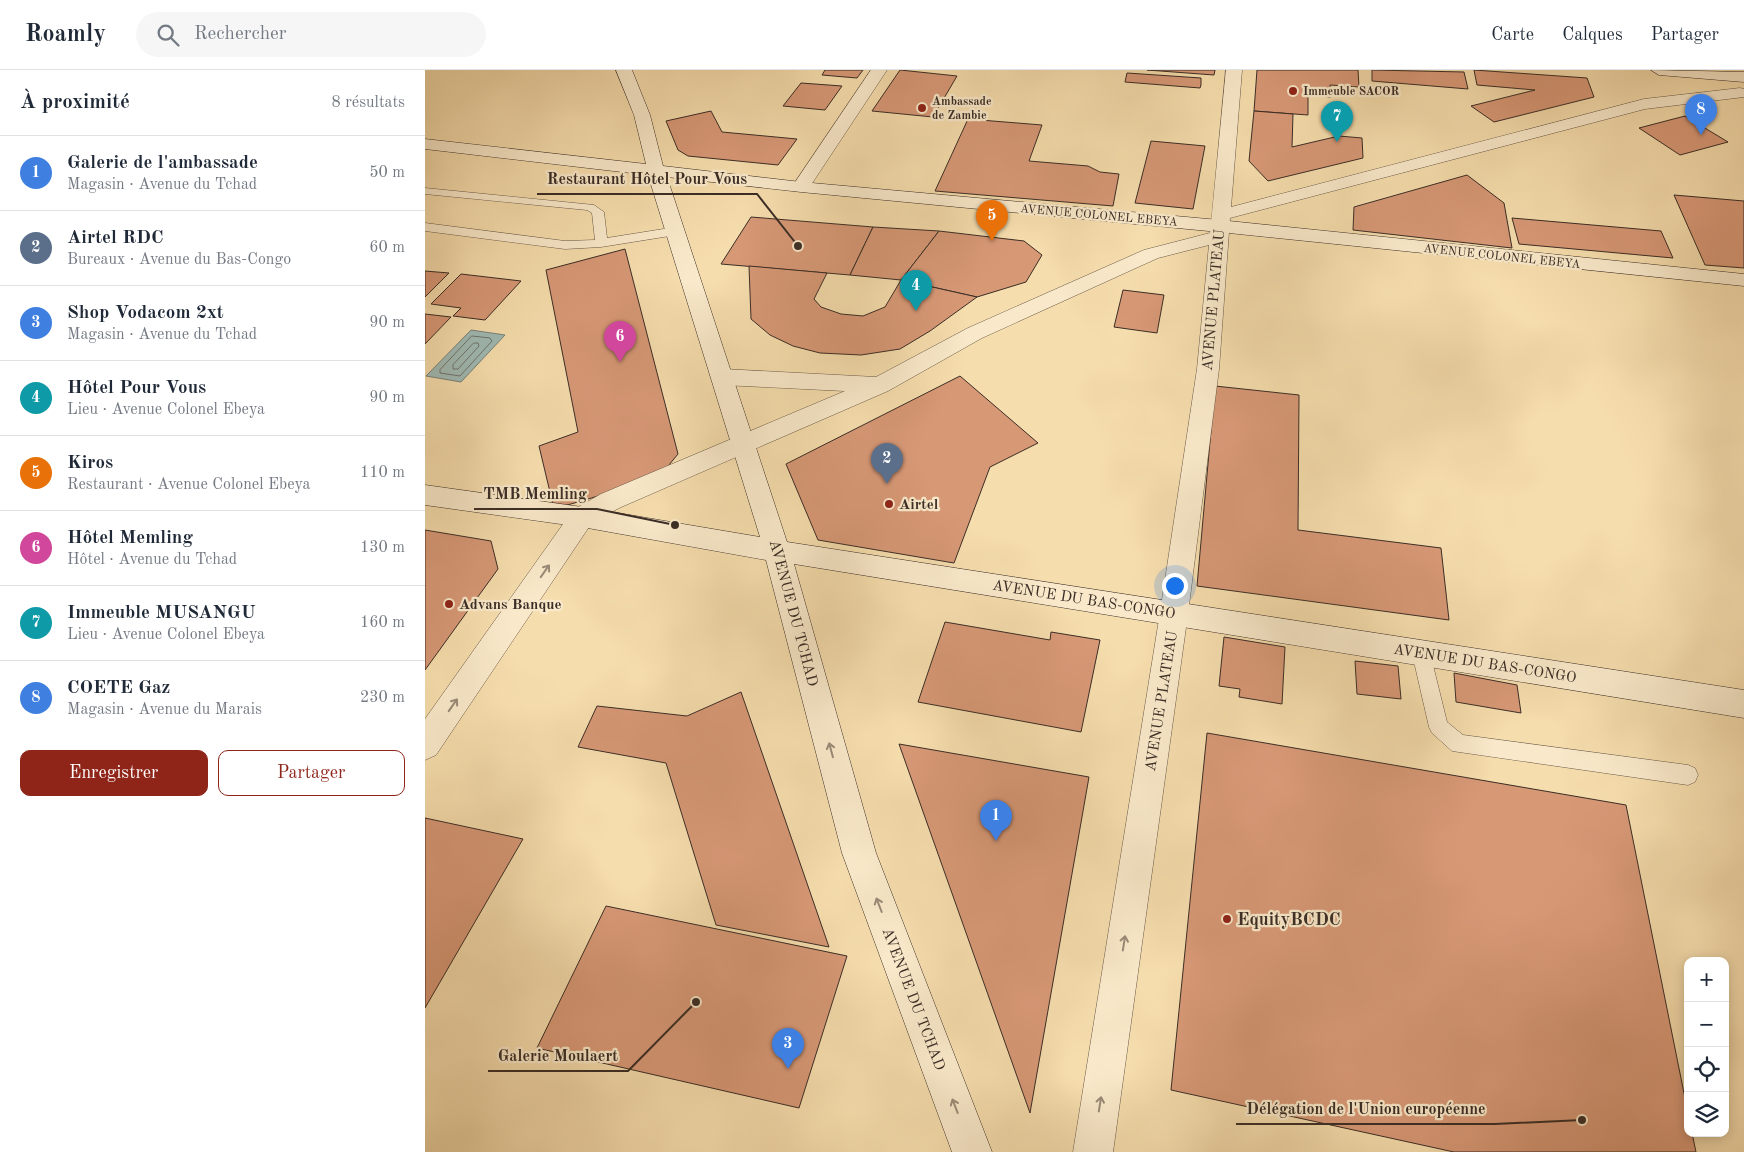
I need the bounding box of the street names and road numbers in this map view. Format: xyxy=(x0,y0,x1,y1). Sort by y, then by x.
street label: AVENUE COLONEL EBEYA xyxy=(1020,203,1178,229)
street label: AVENUE PLATEAU xyxy=(1201,228,1228,372)
street label: AVENUE COLONEL EBEYA xyxy=(1423,243,1581,271)
street label: AVENUE DU TCHAD xyxy=(766,538,819,688)
street label: AVENUE DU BAS-CONGO xyxy=(991,579,1176,622)
street label: AVENUE PLATEAU xyxy=(1144,630,1181,773)
street label: AVENUE DU BAS-CONGO xyxy=(1392,643,1577,686)
street label: AVENUE DU TCHAD xyxy=(878,926,947,1073)

